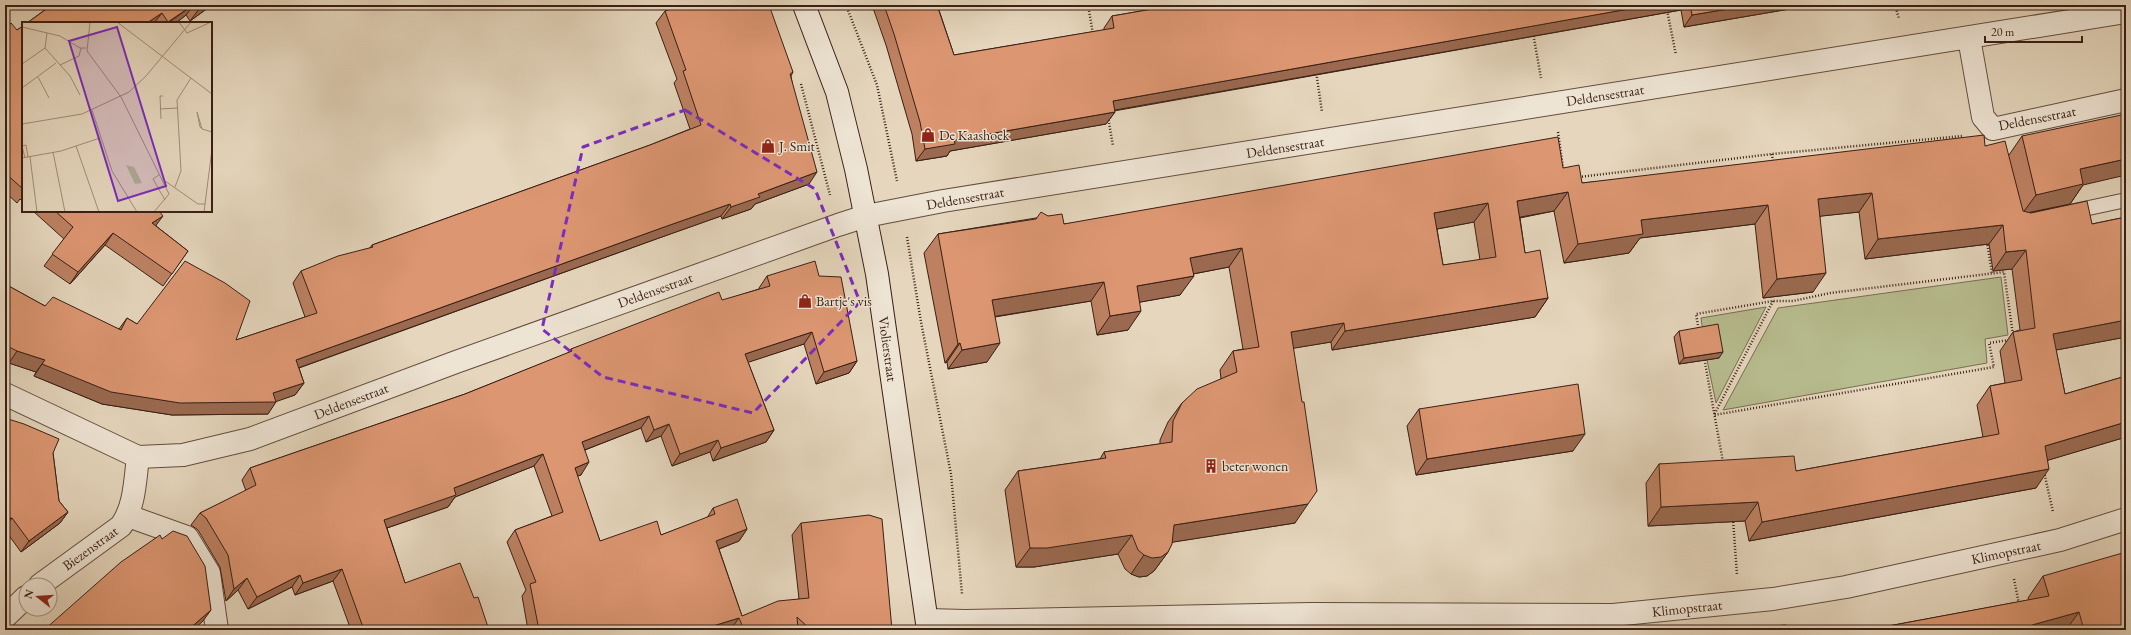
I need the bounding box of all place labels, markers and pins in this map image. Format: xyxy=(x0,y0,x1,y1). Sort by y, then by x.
place label: De Kaashoek xyxy=(939,126,1010,144)
shop icon: De Kaashoek xyxy=(920,127,936,143)
place label: J. Smit xyxy=(778,137,816,155)
shop icon: J. Smit xyxy=(760,138,776,154)
place label: Bartje's vis xyxy=(816,292,872,310)
shop icon: Bartje's vis xyxy=(797,293,813,309)
place label: beter wonen xyxy=(1222,457,1289,475)
building icon: beter wonen xyxy=(1203,458,1219,474)

